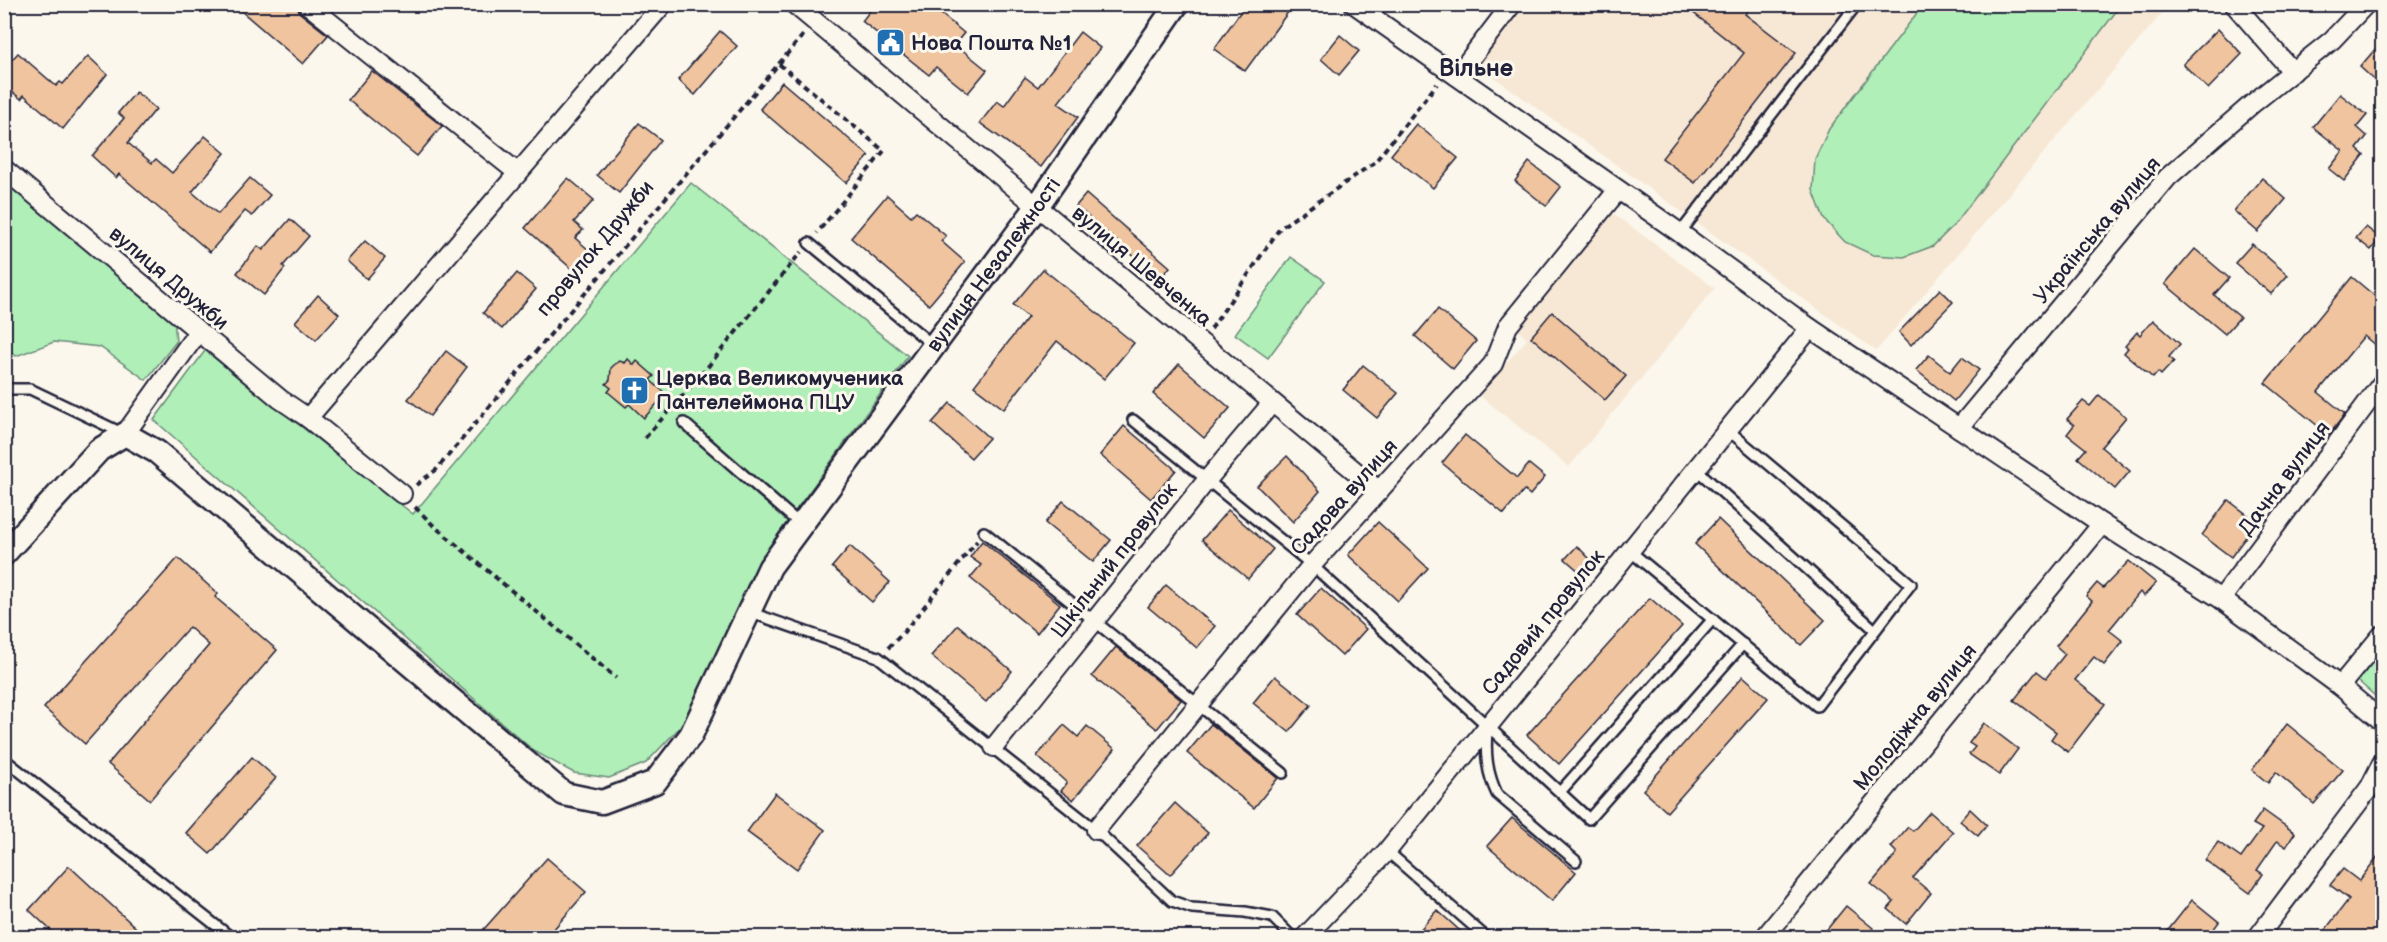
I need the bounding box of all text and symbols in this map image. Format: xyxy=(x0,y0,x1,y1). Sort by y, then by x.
public building icon: Нова Пошта №1 xyxy=(874,27,906,59)
place label: Нова Пошта №1 xyxy=(911,31,1072,56)
district label: Вільне xyxy=(1439,54,1513,83)
street label: Українська вулиця xyxy=(2029,152,2166,309)
street label: вулиця Незалежності xyxy=(922,173,1066,357)
street label: провулок Дружби xyxy=(531,175,659,321)
street label: вулиця Шевченка xyxy=(1067,201,1217,332)
street label: вулиця Дружби xyxy=(104,221,233,336)
place label: Церква Великомученика Пантелеймона ПЦУ xyxy=(656,366,904,415)
church icon: Церква Великомученика Пантелеймона ПЦУ xyxy=(619,374,651,406)
street label: Дачна вулиця xyxy=(2233,416,2335,540)
street label: Садова вулиця xyxy=(1286,434,1403,561)
street label: Шкільний провулок xyxy=(1046,478,1183,643)
street label: Садовий провулок xyxy=(1477,544,1610,700)
street label: Молодіжна вулиця xyxy=(1849,639,1982,796)

